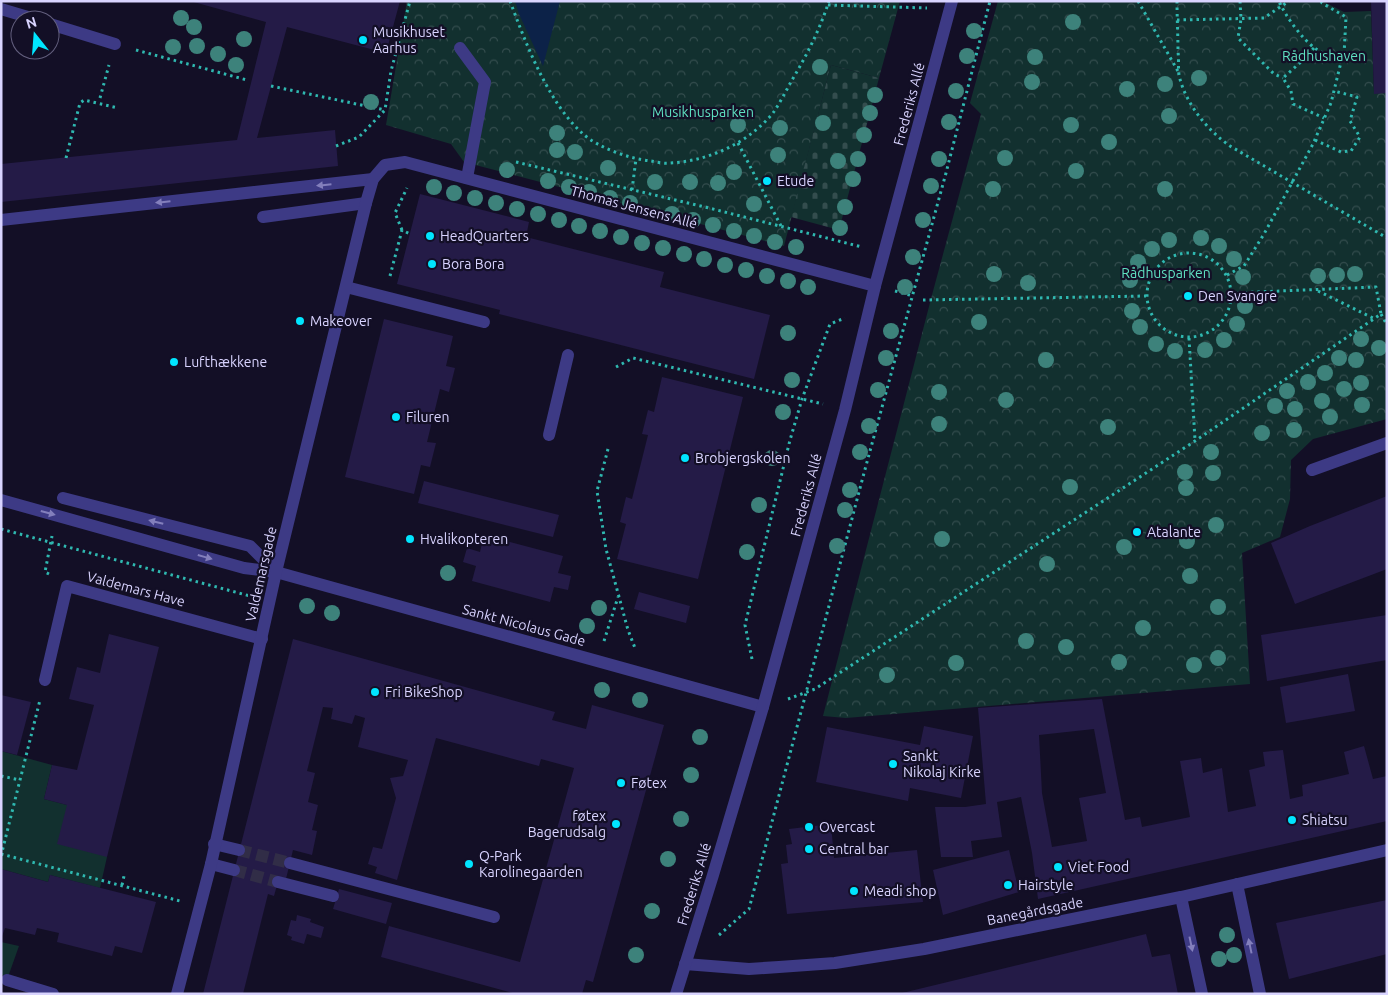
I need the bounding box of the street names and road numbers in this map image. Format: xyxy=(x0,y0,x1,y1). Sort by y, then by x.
street label: Frederiks Allé xyxy=(890,61,928,147)
street label: Thomas Jensens Allé xyxy=(569,182,699,232)
street label: Frederiks Allé xyxy=(787,452,825,538)
street label: Valdemarsgade xyxy=(242,525,280,623)
street label: Valdemars Have xyxy=(85,568,187,610)
street label: Sankt Nicolaus Gade xyxy=(461,601,587,649)
street label: Frederiks Allé xyxy=(674,841,714,927)
street label: Banegårdsgade xyxy=(985,894,1085,928)

